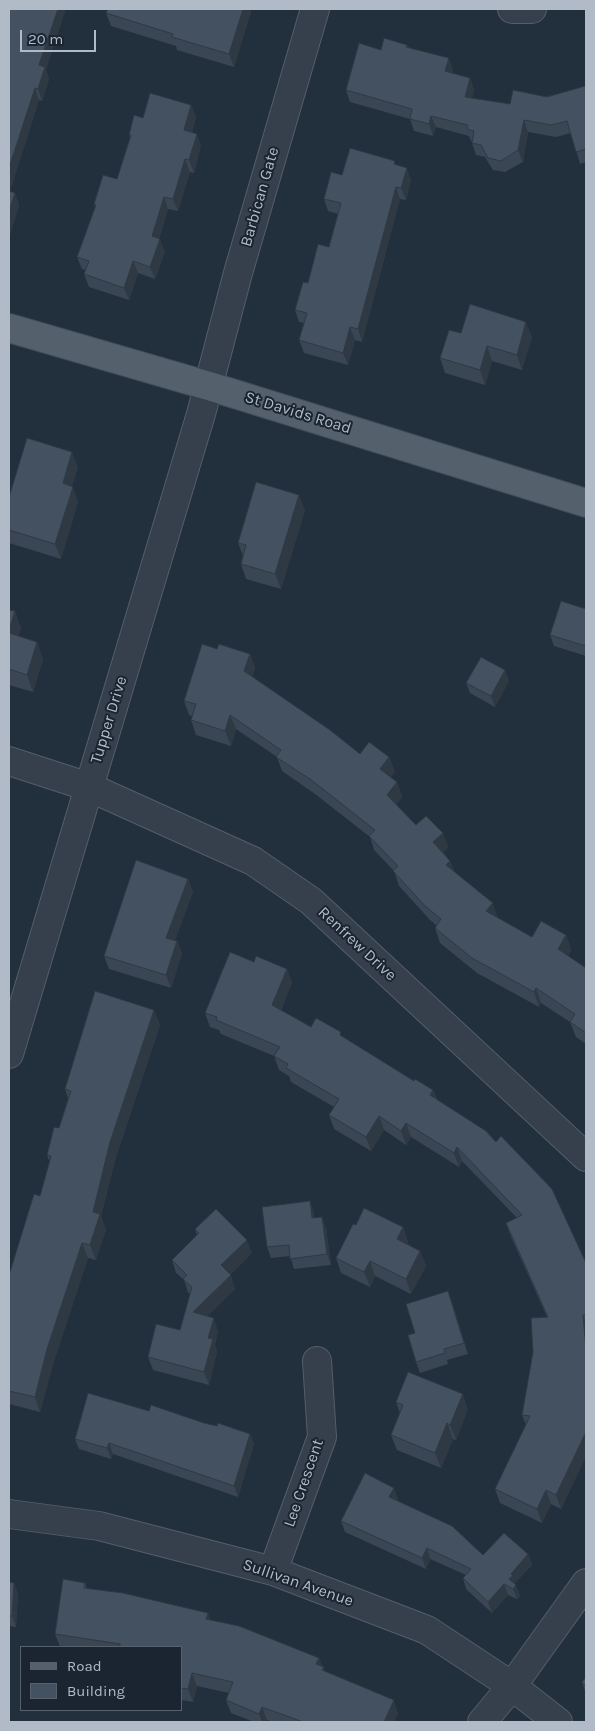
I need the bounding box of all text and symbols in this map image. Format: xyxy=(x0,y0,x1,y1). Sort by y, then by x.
scale bar xyxy=(22,20,99,52)
text: 20 m xyxy=(28,30,63,48)
street label: Barbican Gate xyxy=(237,145,283,249)
street label: St Davids Road xyxy=(243,388,353,438)
street label: Tupper Drive xyxy=(87,674,131,766)
street label: Renfrew Drive xyxy=(314,903,400,985)
street label: Lee Crescent xyxy=(280,1436,328,1530)
street label: Sullivan Avenue xyxy=(240,1555,356,1611)
legend xyxy=(20,1646,182,1711)
text: Road xyxy=(67,1657,102,1675)
text: Building xyxy=(67,1682,125,1700)

